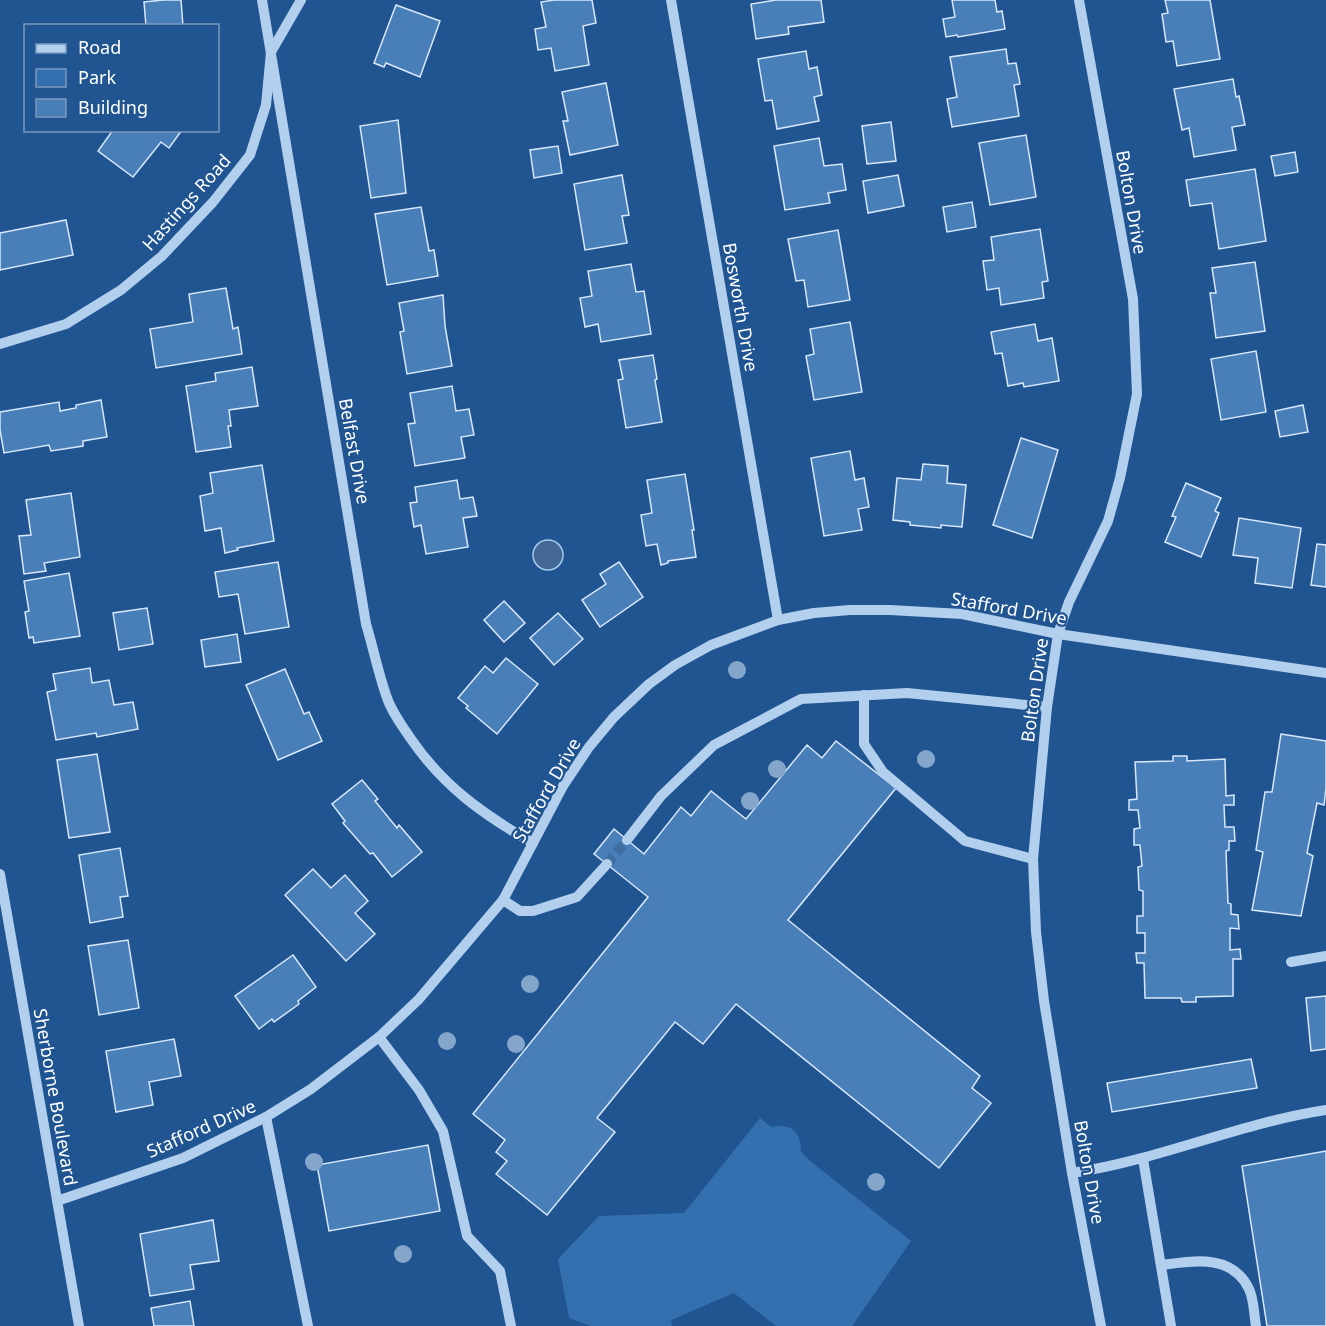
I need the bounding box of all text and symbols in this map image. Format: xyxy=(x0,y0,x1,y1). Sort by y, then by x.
legend xyxy=(24,24,219,132)
text: Road xyxy=(78,35,121,59)
text: Park xyxy=(78,65,116,89)
text: Building xyxy=(78,95,148,119)
street label: Bolton Drive xyxy=(1111,148,1153,256)
street label: Hastings Road xyxy=(136,149,236,255)
street label: Bosworth Drive xyxy=(718,241,764,373)
street label: Belfast Drive xyxy=(334,396,376,506)
street label: Stafford Drive xyxy=(949,586,1069,630)
street label: Bolton Drive xyxy=(1015,636,1053,744)
street label: Stafford Drive xyxy=(506,733,586,847)
street label: Sherborne Boulevard xyxy=(29,1007,83,1187)
street label: Stafford Drive xyxy=(143,1093,259,1163)
street label: Bolton Drive xyxy=(1069,1118,1111,1226)

